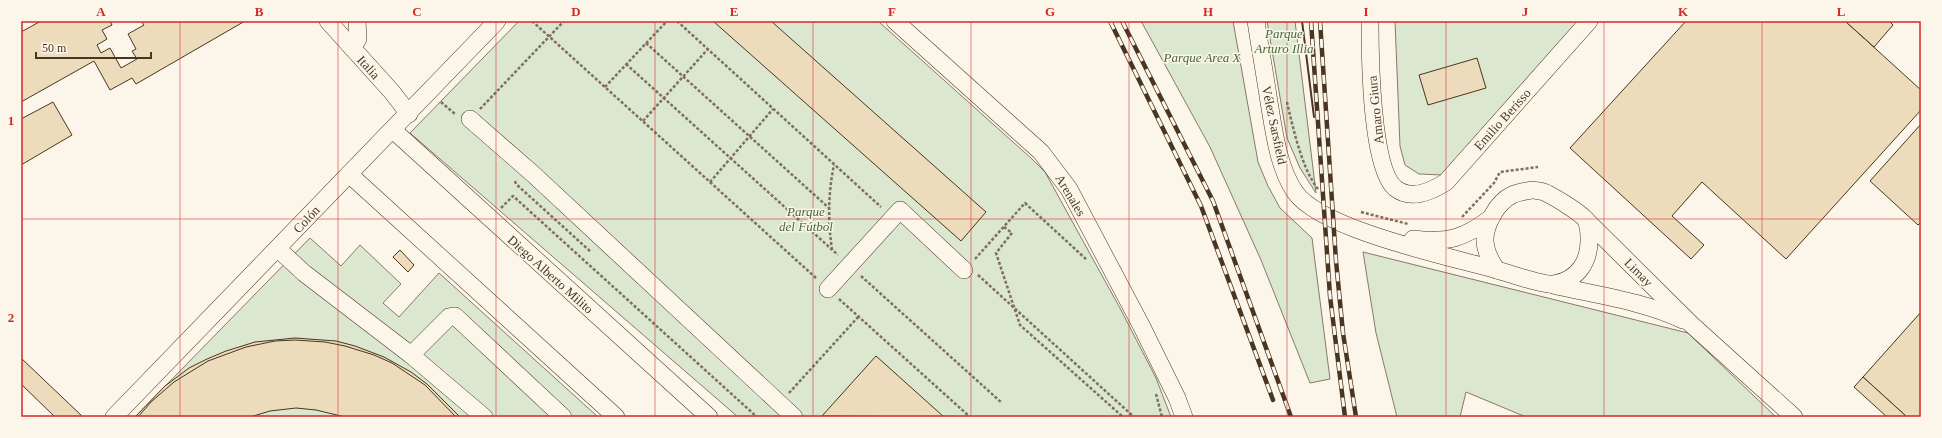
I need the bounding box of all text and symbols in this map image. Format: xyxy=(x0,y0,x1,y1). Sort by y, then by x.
text: A xyxy=(96,4,106,19)
text: B xyxy=(255,4,264,19)
text: C xyxy=(412,4,422,19)
text: D xyxy=(571,4,581,19)
text: E xyxy=(730,4,738,19)
text: F xyxy=(888,4,896,19)
text: G xyxy=(1045,4,1055,19)
text: H xyxy=(1203,4,1213,19)
text: I xyxy=(1363,4,1369,19)
text: J xyxy=(1522,4,1529,19)
text: K xyxy=(1678,4,1689,19)
text: L xyxy=(1837,4,1846,19)
park label: Parque Arturo Illia xyxy=(1253,26,1314,56)
scale bar xyxy=(36,34,151,60)
text: 50 m xyxy=(42,41,67,55)
park label: Parque Area X xyxy=(1163,50,1241,65)
street label: Italia xyxy=(354,52,383,82)
street label: Amaro Giura xyxy=(1364,75,1387,145)
street label: Vélez Sarsfield xyxy=(1259,85,1290,166)
street label: Emilio Berisso xyxy=(1471,85,1534,153)
text: 1 xyxy=(8,113,14,128)
street label: Arenales xyxy=(1052,172,1089,219)
street label: Colón xyxy=(290,202,323,236)
park label: Parque del Fútbol xyxy=(779,204,833,234)
street label: Diego Alberto Milito xyxy=(505,232,596,317)
street label: Limay xyxy=(1621,255,1656,290)
text: 2 xyxy=(8,310,14,325)

